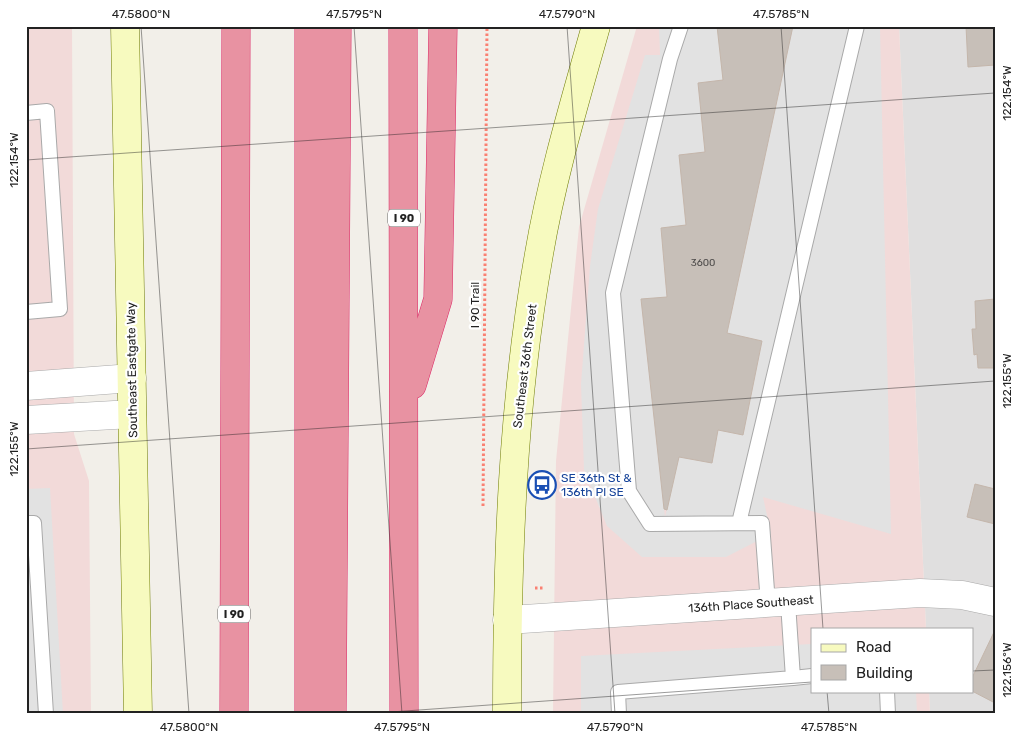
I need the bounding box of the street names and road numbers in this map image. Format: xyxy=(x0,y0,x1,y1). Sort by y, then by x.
road number: I 90 xyxy=(388,210,420,227)
street label: I 90 Trail xyxy=(468,282,482,328)
street label: Southeast Eastgate Way xyxy=(124,302,140,438)
street label: Southeast 36th Street xyxy=(510,303,540,429)
street label: 136th Place Southeast xyxy=(688,593,815,615)
road number: I 90 xyxy=(218,606,250,622)

